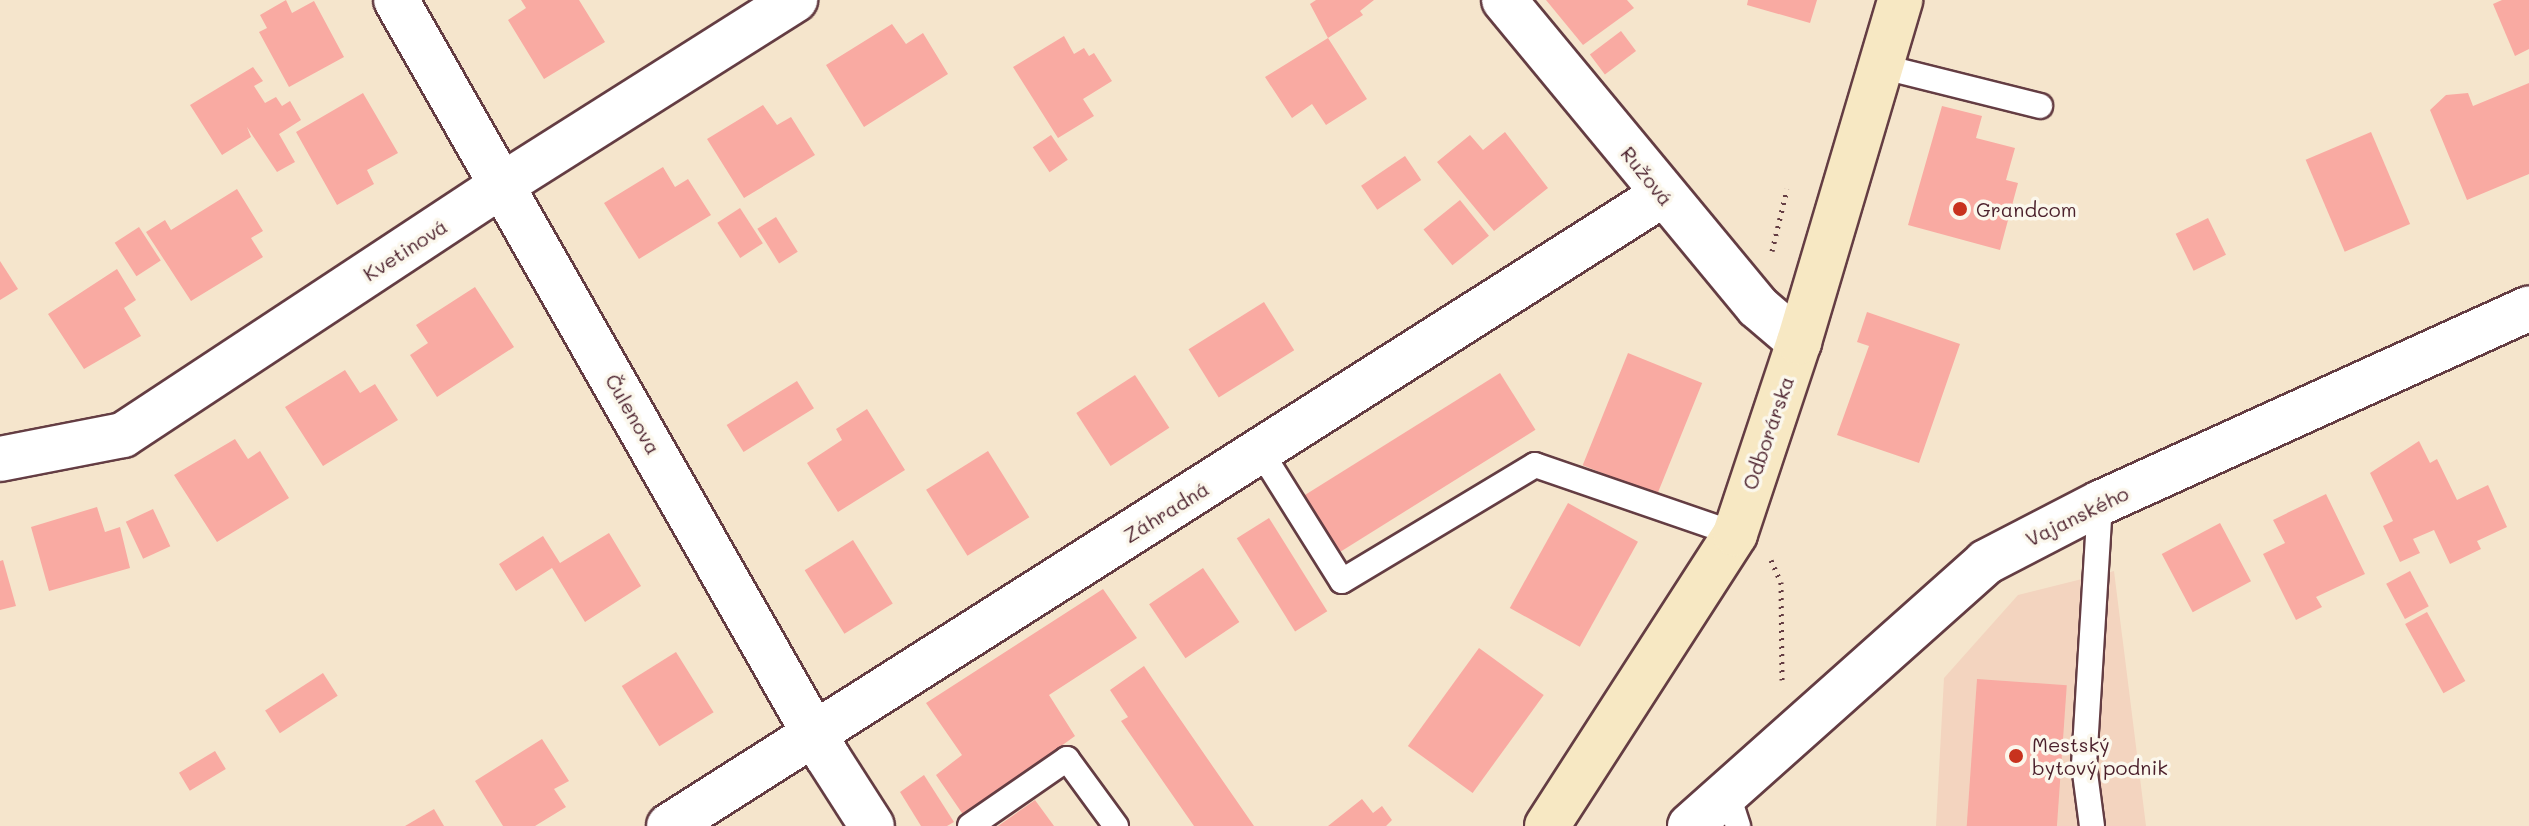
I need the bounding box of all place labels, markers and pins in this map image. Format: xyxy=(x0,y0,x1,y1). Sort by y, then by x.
place label: Grandcom xyxy=(1976,197,2077,221)
marker: Grandcom xyxy=(1951,200,1969,218)
place label: Mestský bytový podnik xyxy=(2032,732,2168,779)
marker: Mestský bytový podnik xyxy=(2007,747,2025,765)

